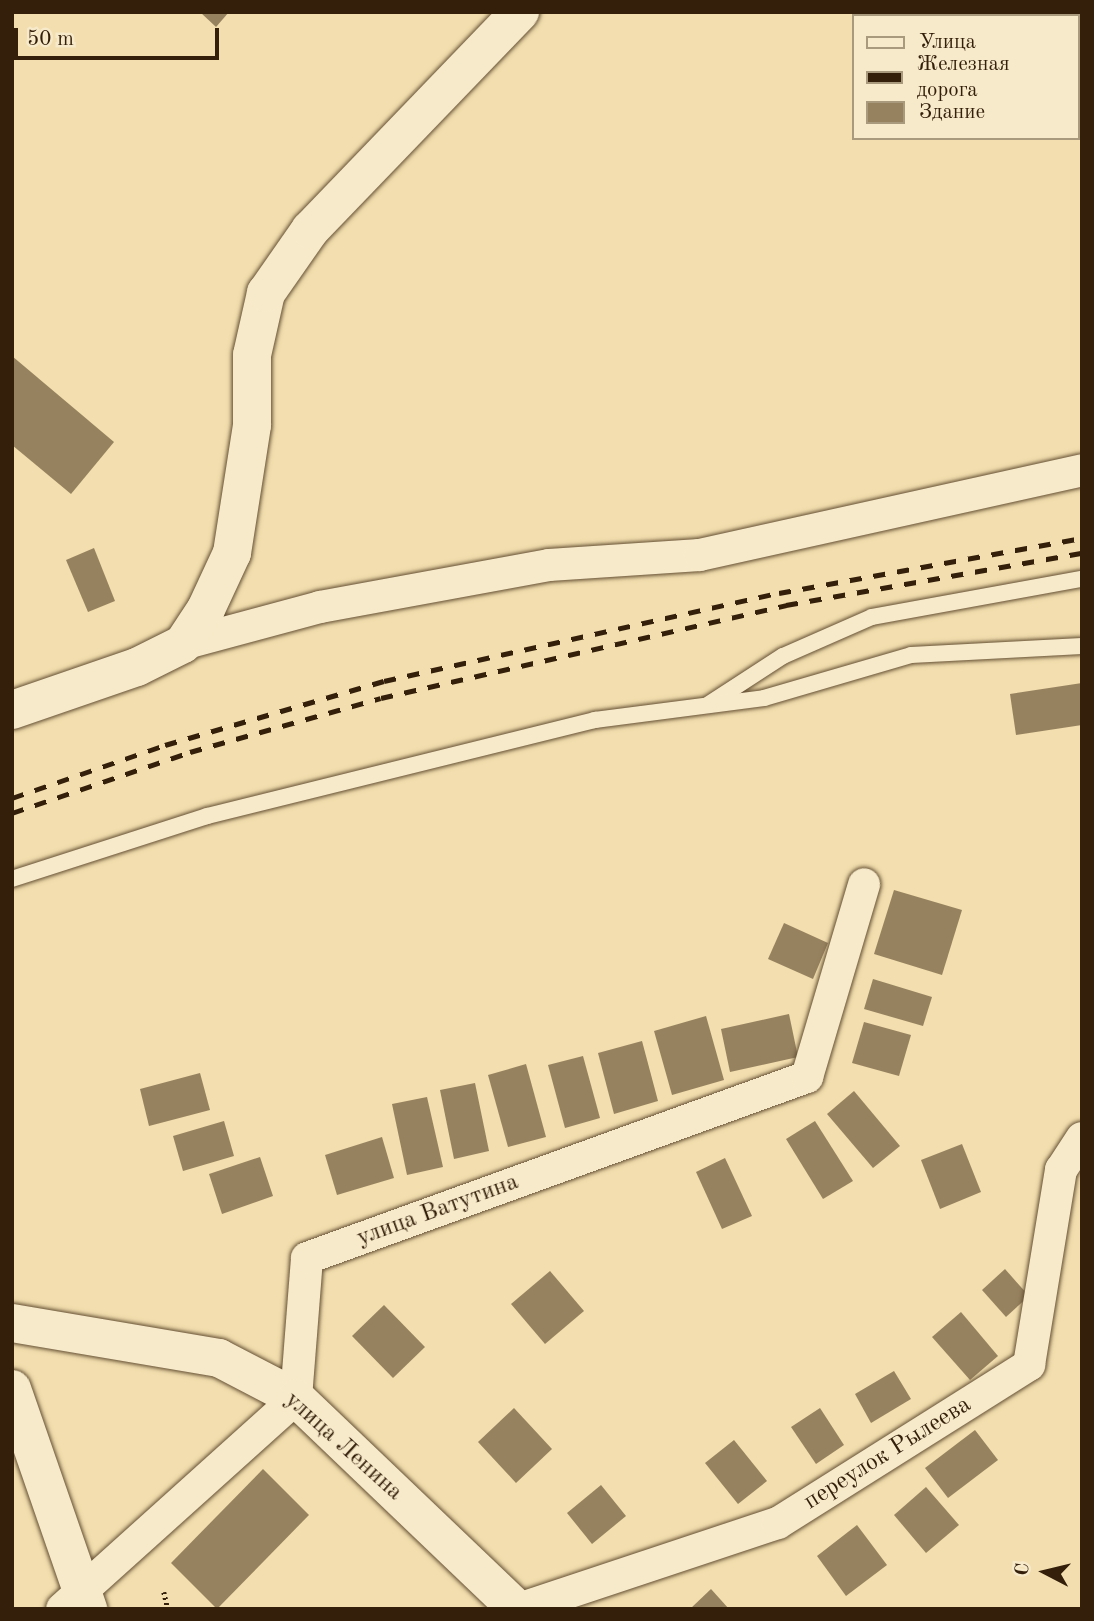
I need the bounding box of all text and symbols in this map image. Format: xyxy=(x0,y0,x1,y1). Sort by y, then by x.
scale bar xyxy=(18,14,222,58)
legend xyxy=(852,14,1080,140)
text: 50 m xyxy=(27,29,74,50)
text: Улица xyxy=(919,32,976,53)
text: Железная дорога xyxy=(917,54,1010,101)
text: Здание xyxy=(919,102,985,123)
street label: улица Ватутина xyxy=(353,1168,523,1254)
street label: улица Ленина xyxy=(278,1386,408,1508)
street label: переулок Рылеева xyxy=(799,1391,977,1517)
north arrow xyxy=(1010,1537,1080,1607)
text: С xyxy=(1013,1562,1034,1577)

